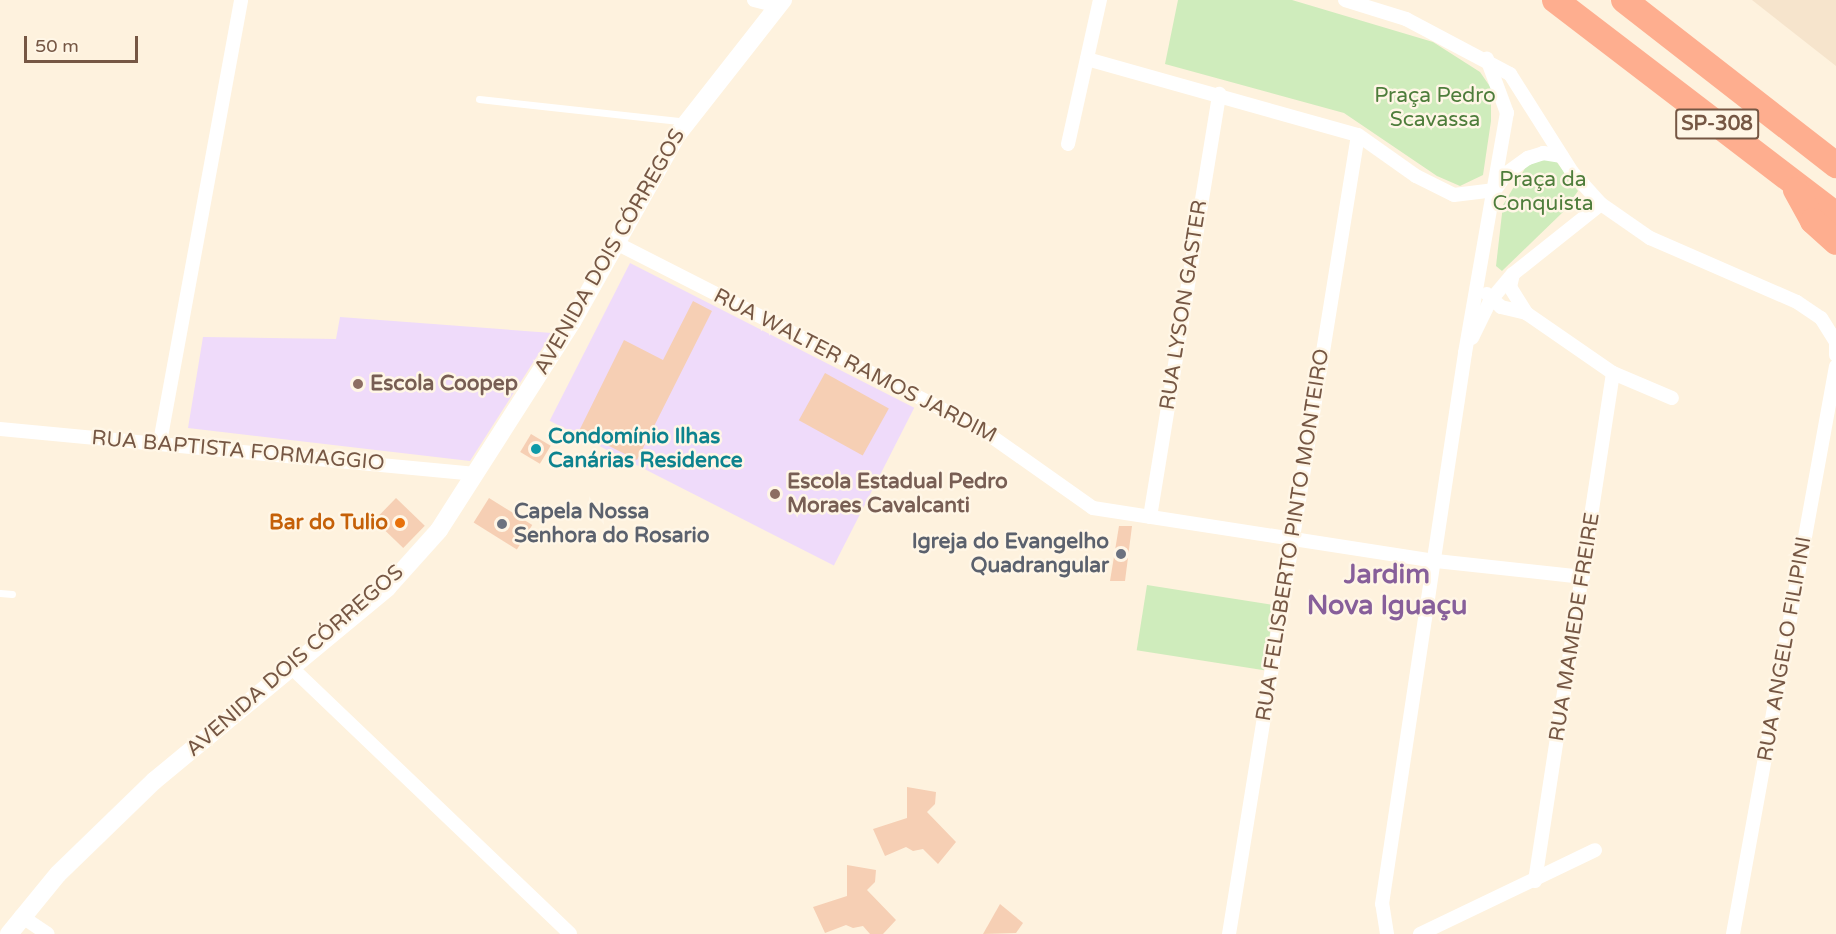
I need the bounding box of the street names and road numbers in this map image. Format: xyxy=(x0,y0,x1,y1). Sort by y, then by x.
road number: SP-308 xyxy=(1675,107,1759,141)
street label: AVENIDA DOIS CÓRREGOS xyxy=(529,125,691,379)
street label: RUA LYSON GASTER xyxy=(1155,198,1213,412)
street label: RUA WALTER RAMOS JARDIM xyxy=(709,283,1001,449)
street label: RUA FELISBERTO PINTO MONTEIRO xyxy=(1251,347,1335,723)
street label: RUA BAPTISTA FORMAGGIO xyxy=(90,426,386,476)
street label: RUA MAMEDE FREIRE xyxy=(1544,511,1606,743)
street label: RUA ANGELO FILIPINI xyxy=(1753,535,1817,763)
street label: AVENIDA DOIS CÓRREGOS xyxy=(181,560,409,762)

